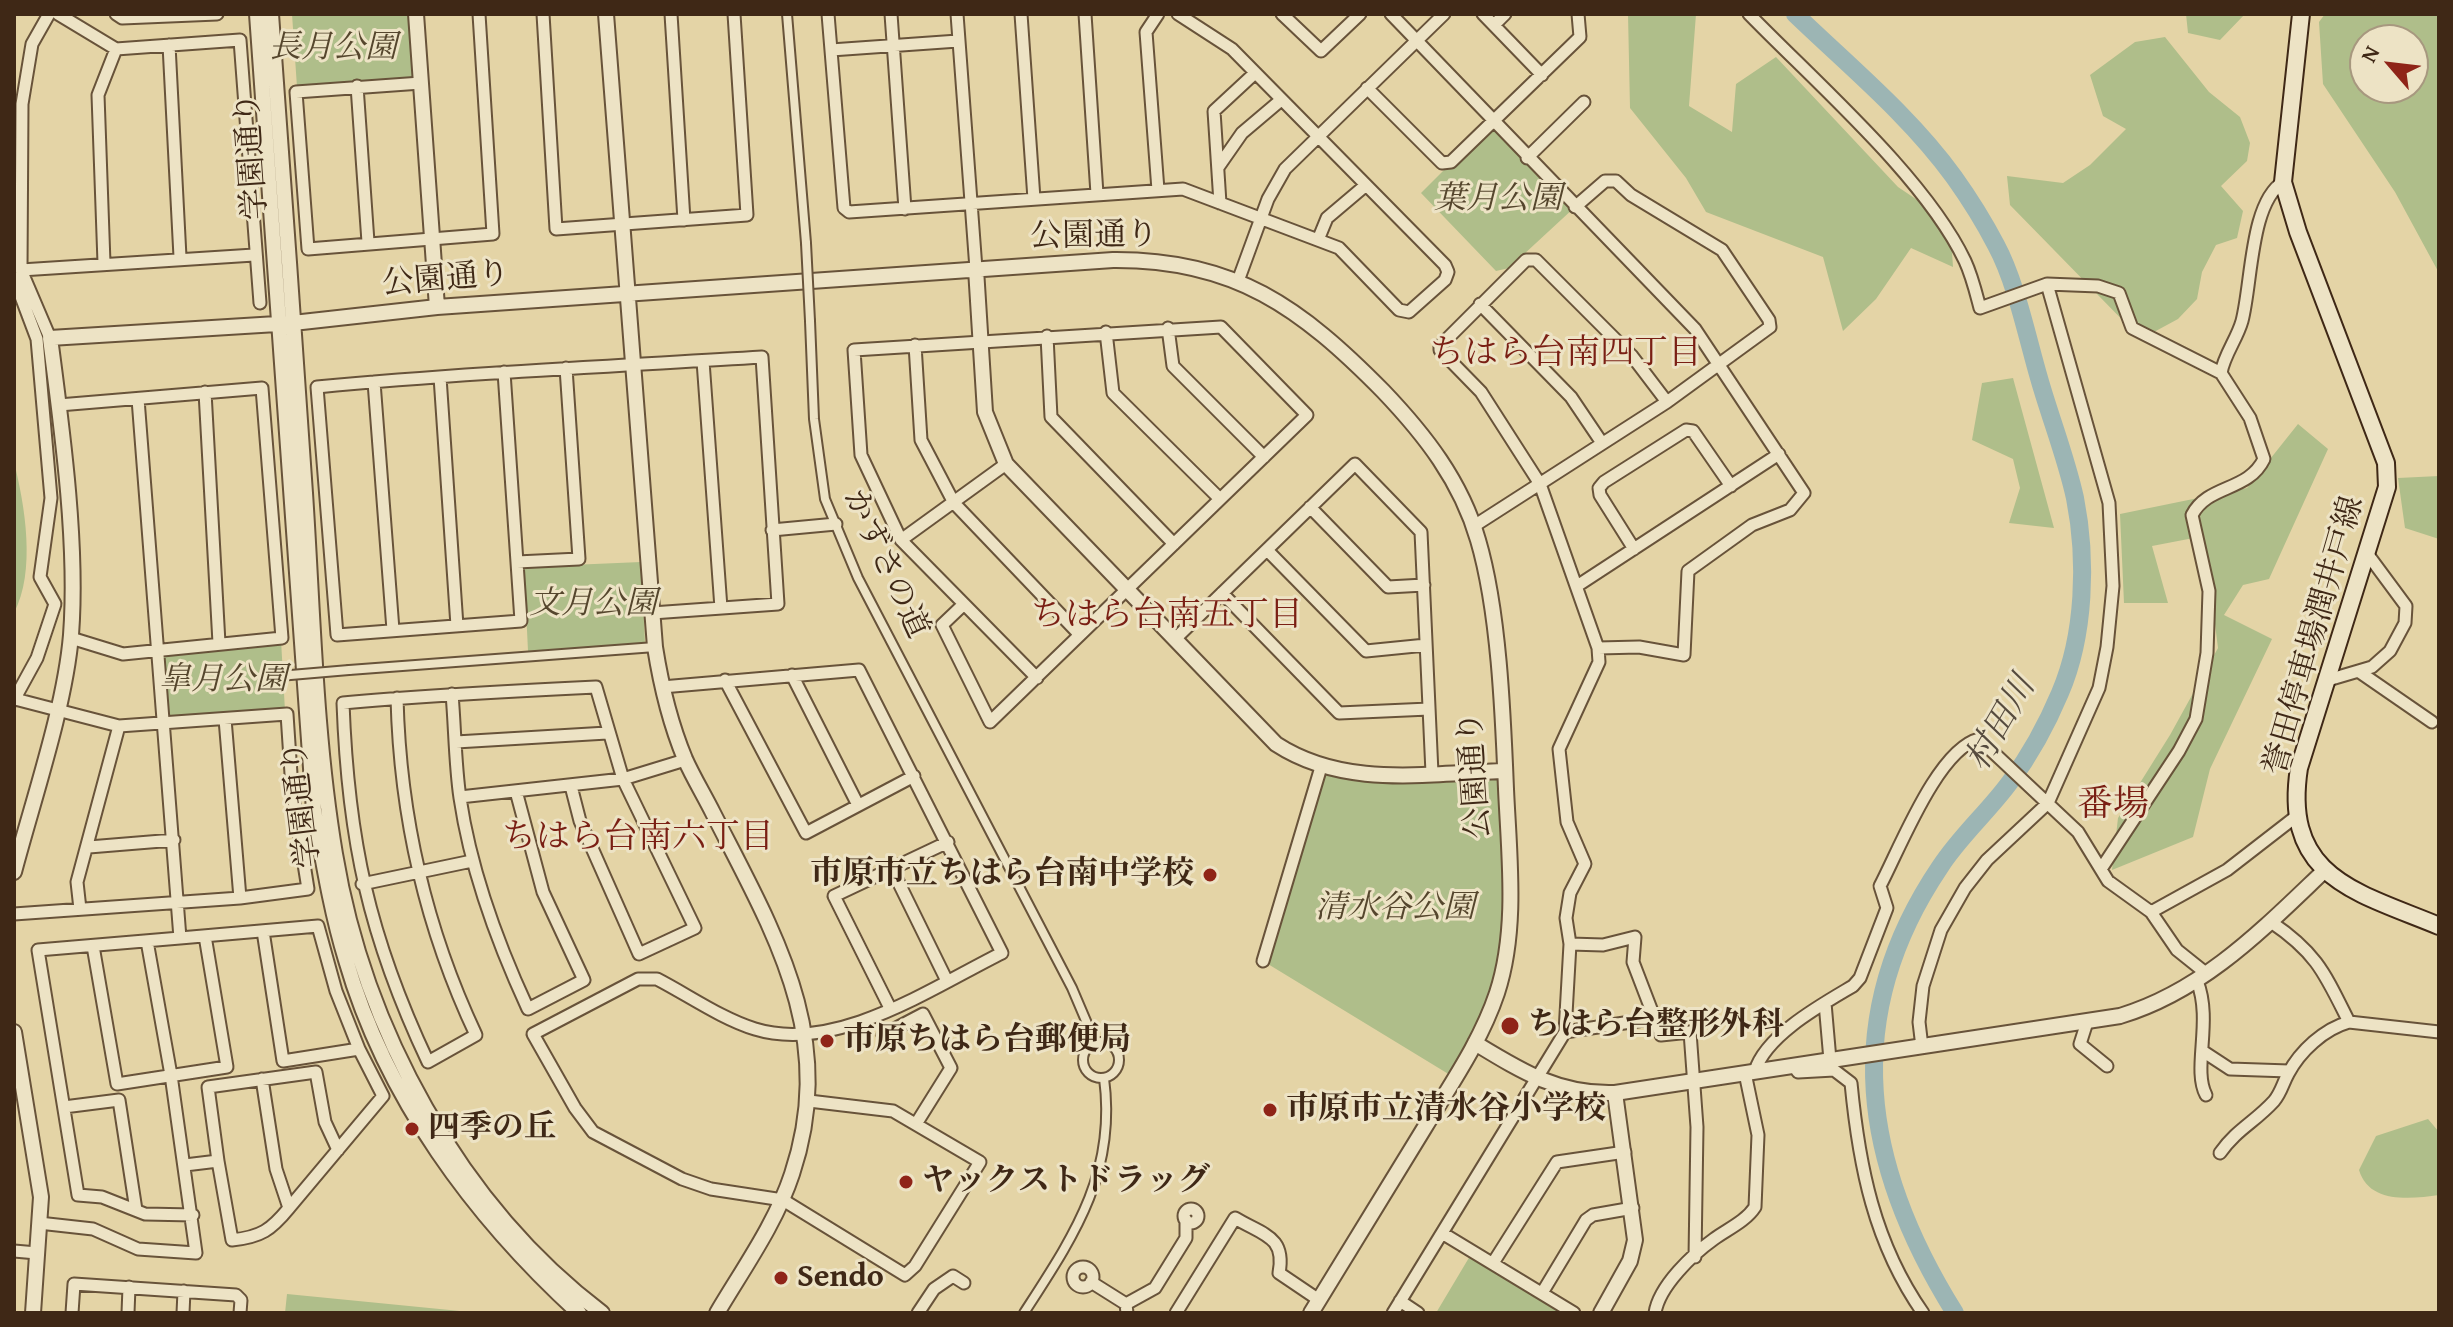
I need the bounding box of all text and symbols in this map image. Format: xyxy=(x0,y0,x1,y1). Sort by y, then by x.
north arrow xyxy=(2349,24,2429,104)
park label: 長月公園 xyxy=(269,30,397,68)
text: N xyxy=(2352,40,2387,68)
street label: 学園通り xyxy=(229,91,277,221)
park label: 葉月公園 xyxy=(1434,181,1562,219)
street label: 公園通り xyxy=(1030,217,1158,257)
street label: 公園通り xyxy=(381,255,511,305)
district label: ちはら台南四丁目 xyxy=(1430,334,1702,374)
street label: かずさの道 xyxy=(834,483,936,645)
street label: 誉田停車場潤井戸線 xyxy=(2257,492,2373,780)
park label: 文月公園 xyxy=(529,586,657,624)
district label: ちはら台南五丁目 xyxy=(1031,596,1303,636)
park label: 皐月公園 xyxy=(159,662,287,700)
water label: 村田川 xyxy=(1959,670,2045,778)
street label: 公園通り xyxy=(1452,710,1500,840)
street label: 学園通り xyxy=(276,738,330,870)
district label: 番場 xyxy=(2077,784,2149,828)
district label: ちはら台南六丁目 xyxy=(502,818,774,858)
place label: 市原市立ちはら台南中学校 xyxy=(810,856,1194,894)
marker: 市原市立ちはら台南中学校 xyxy=(1201,866,1219,884)
park label: 清水谷公園 xyxy=(1315,890,1475,928)
place label: ちはら台整形外科 xyxy=(1528,1007,1784,1045)
marker: ちはら台整形外科 xyxy=(1499,1015,1521,1037)
place label: 市原ちはら台郵便局 xyxy=(843,1022,1131,1060)
marker: 市原ちはら台郵便局 xyxy=(818,1032,836,1050)
place label: 市原市立清水谷小学校 xyxy=(1286,1091,1606,1129)
marker: 市原市立清水谷小学校 xyxy=(1261,1101,1279,1119)
place label: 四季の丘 xyxy=(428,1110,556,1148)
marker: 四季の丘 xyxy=(403,1120,421,1138)
place label: ヤックストドラッグ xyxy=(922,1163,1210,1201)
marker: ヤックストドラッグ xyxy=(897,1173,915,1191)
place label: Sendo xyxy=(797,1259,884,1297)
marker: Sendo xyxy=(772,1269,790,1287)

